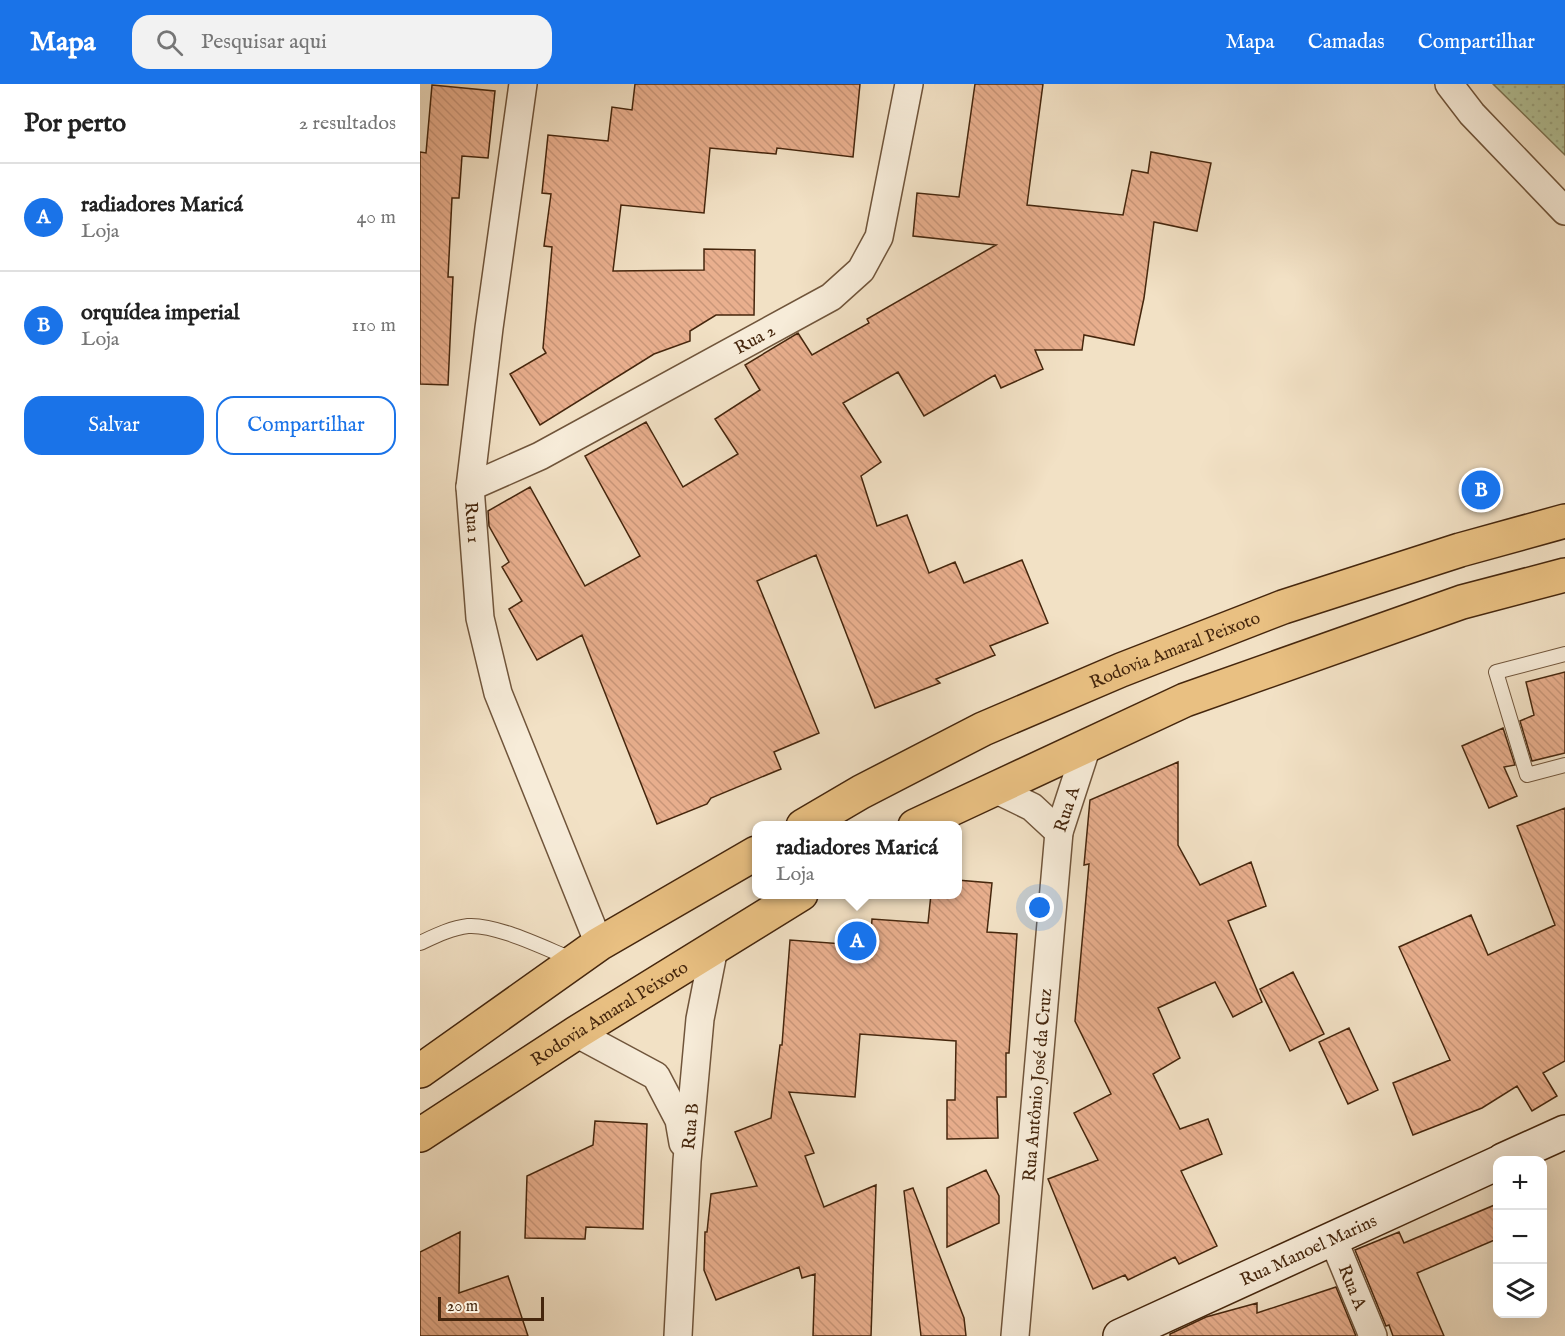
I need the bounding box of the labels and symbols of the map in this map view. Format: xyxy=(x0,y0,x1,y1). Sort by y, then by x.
street label: Rua 2 xyxy=(731,320,780,361)
pin: B xyxy=(1462,468,1500,512)
street label: Rua 1 xyxy=(458,501,484,544)
street label: Rodovia Amaral Peixoto xyxy=(1086,607,1264,695)
street label: Rua A xyxy=(1050,783,1086,835)
your location xyxy=(1025,893,1054,922)
pin: A xyxy=(838,918,876,964)
street label: Rodovia Amaral Peixoto xyxy=(527,956,693,1072)
street label: Rua Antônio José da Cruz xyxy=(1019,988,1058,1183)
street label: Rua B xyxy=(678,1102,705,1151)
street label: Rua Manoel Marins xyxy=(1237,1210,1381,1292)
street label: Rua A xyxy=(1332,1262,1371,1314)
scale bar xyxy=(438,1294,544,1322)

